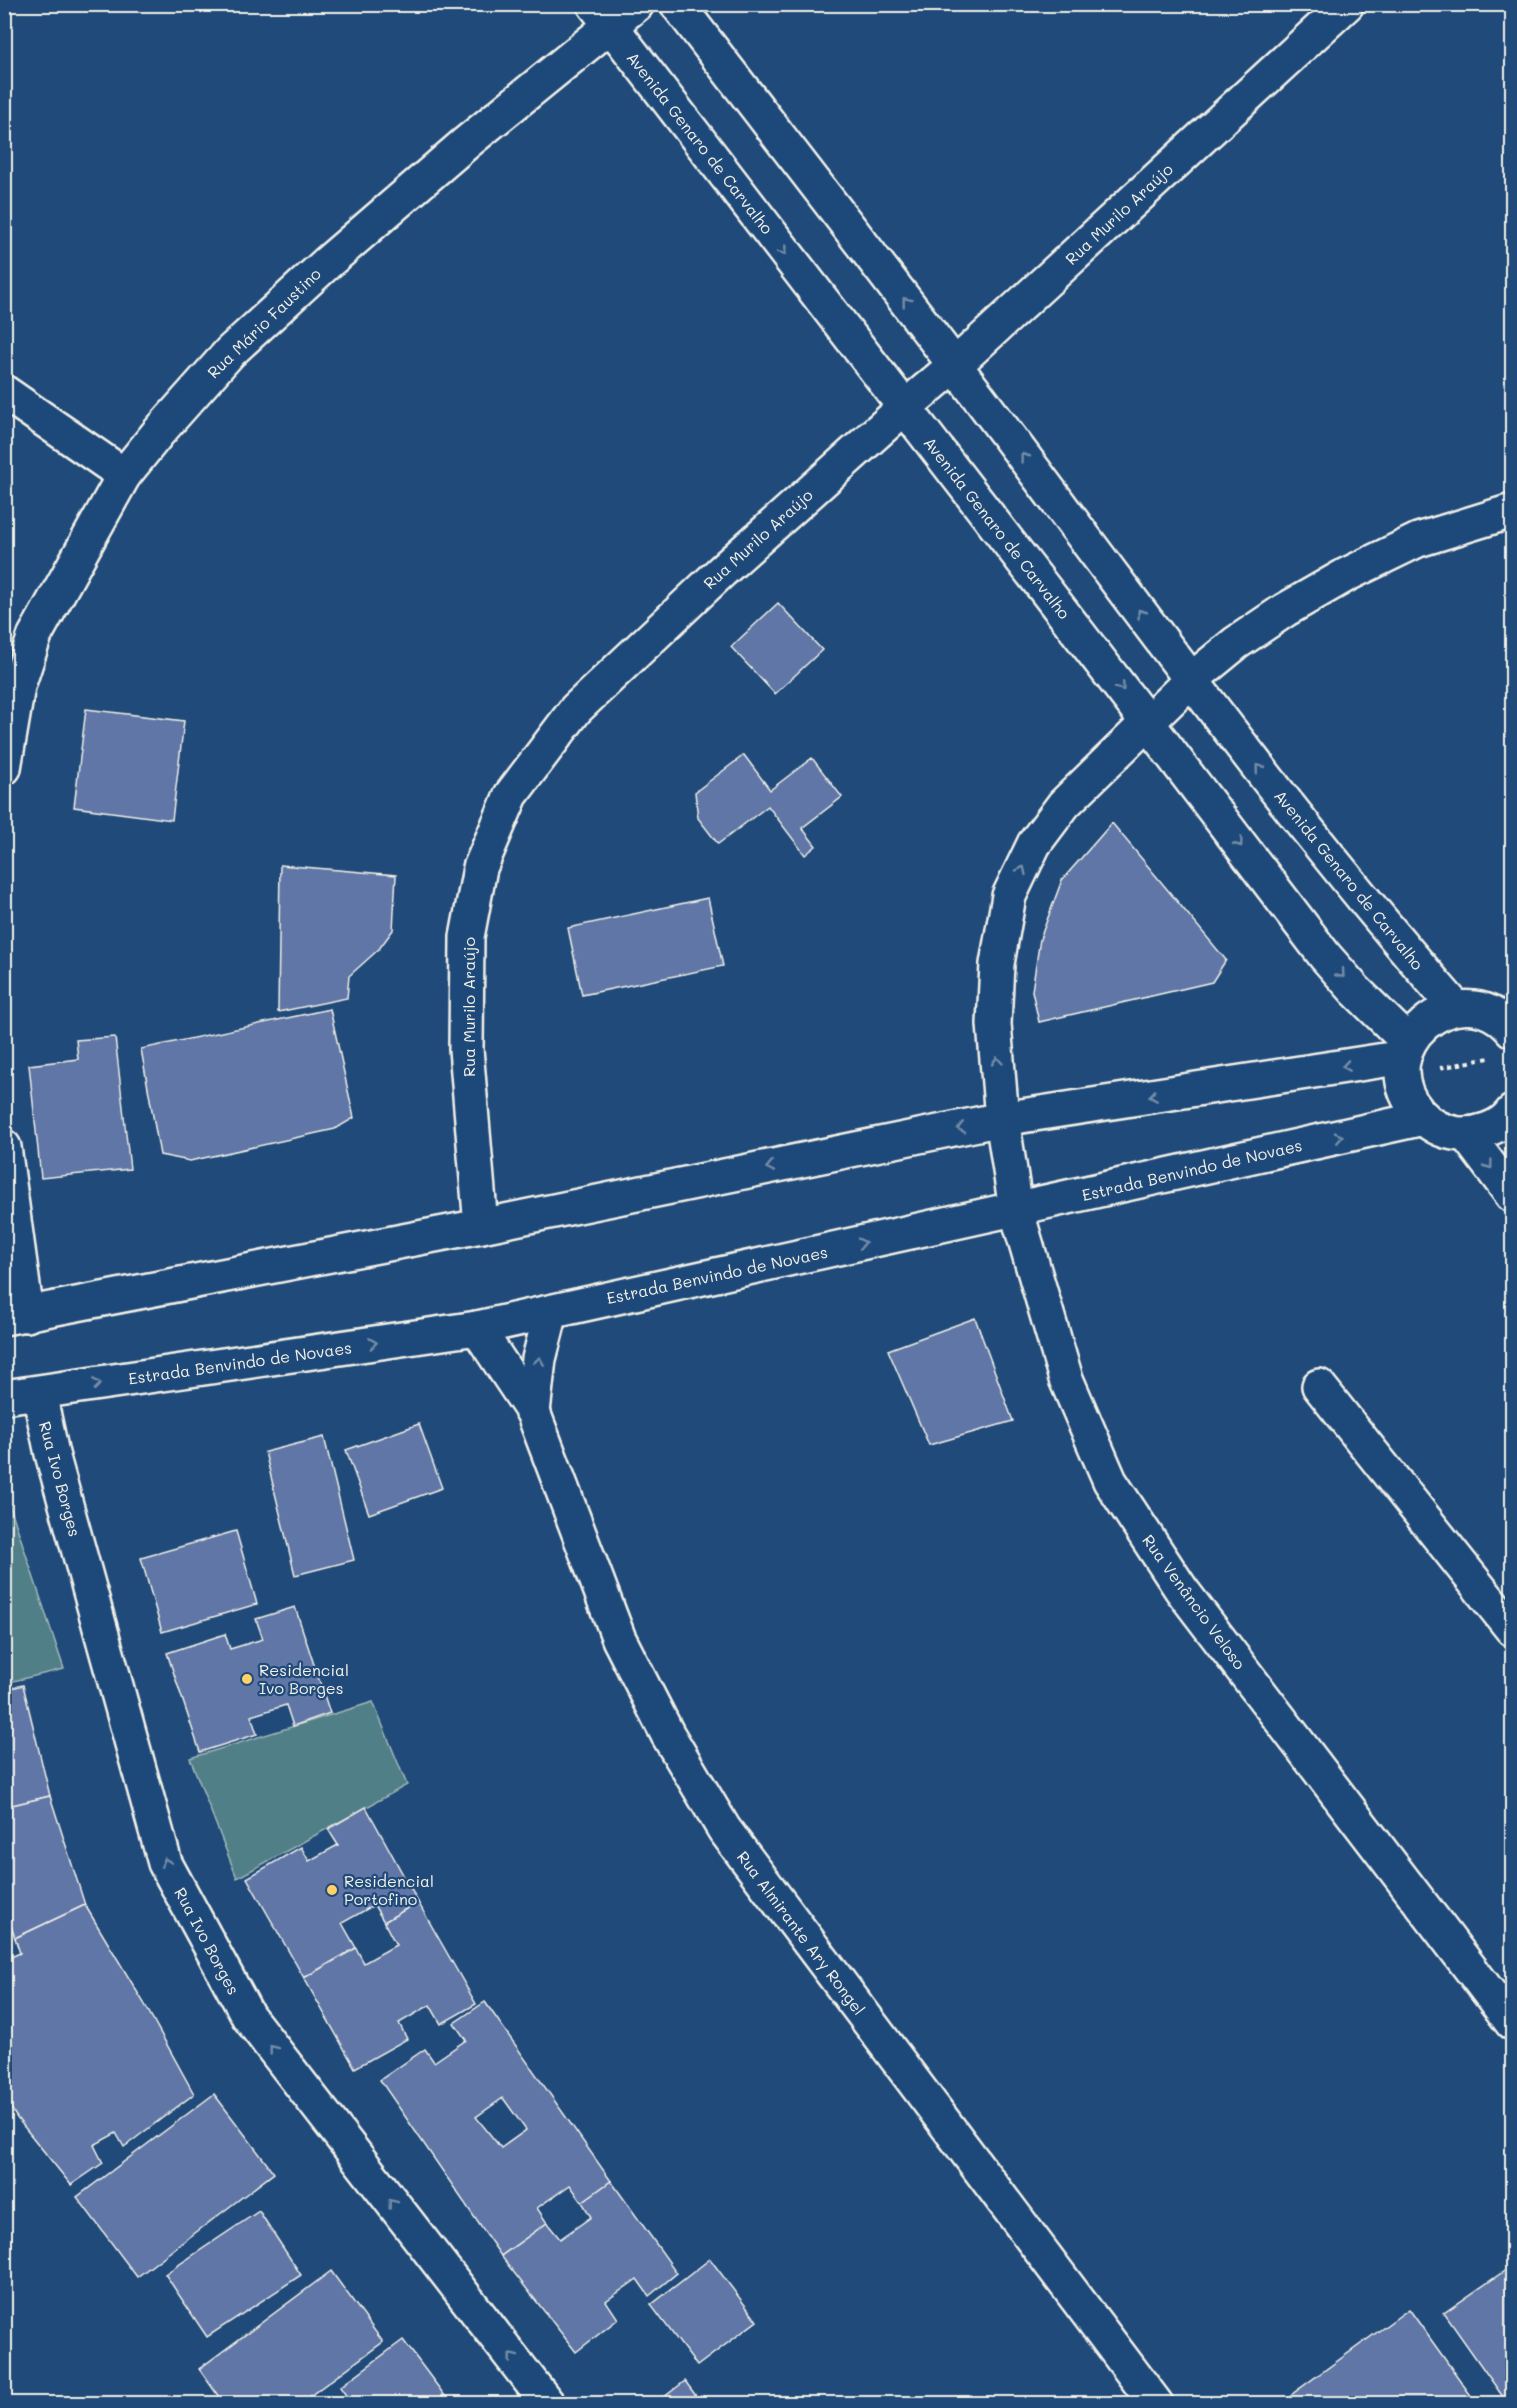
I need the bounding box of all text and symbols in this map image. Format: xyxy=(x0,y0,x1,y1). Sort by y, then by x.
street label: Avenida Genaro de Carvalho xyxy=(623,47,778,238)
street label: Rua Murilo Araújo xyxy=(1060,158,1177,269)
one-way arrow xyxy=(776,244,787,255)
street label: Rua Mário Faustino xyxy=(202,263,325,382)
one-way arrow xyxy=(903,297,914,308)
street label: Avenida Genaro de Carvalho xyxy=(920,432,1075,623)
one-way arrow xyxy=(1020,452,1031,463)
street label: Rua Murilo Araújo xyxy=(699,484,817,593)
one-way arrow xyxy=(1137,609,1148,620)
one-way arrow xyxy=(1113,681,1124,692)
one-way arrow xyxy=(1255,764,1266,775)
street label: Avenida Genaro de Carvalho xyxy=(1270,785,1429,974)
one-way arrow xyxy=(1231,836,1242,847)
one-way arrow xyxy=(1014,866,1026,877)
street label: Rua Murilo Araújo xyxy=(458,937,479,1077)
one-way arrow xyxy=(1334,967,1345,978)
one-way arrow xyxy=(991,1056,1004,1066)
one-way arrow xyxy=(1341,1059,1350,1071)
one-way arrow xyxy=(1149,1089,1158,1101)
one-way arrow xyxy=(956,1121,966,1134)
one-way arrow xyxy=(1334,1131,1344,1144)
street label: Estrada Benvindo de Novaes xyxy=(1080,1134,1304,1205)
one-way arrow xyxy=(1482,1158,1493,1169)
one-way arrow xyxy=(765,1160,775,1173)
one-way arrow xyxy=(857,1238,867,1251)
street label: Estrada Benvindo de Novaes xyxy=(604,1241,829,1308)
street label: Estrada Benvindo de Novaes xyxy=(127,1336,353,1389)
one-way arrow xyxy=(368,1338,377,1350)
one-way arrow xyxy=(532,1356,545,1366)
one-way arrow xyxy=(92,1379,101,1391)
street label: Rua Ivo Borges xyxy=(35,1419,86,1539)
street label: Rua Venâncio Veloso xyxy=(1138,1530,1250,1673)
place label: Residencial Ivo Borges xyxy=(259,1659,349,1698)
marker: Residencial Ivo Borges xyxy=(240,1672,254,1686)
street label: Rua Almirante Ary Rongel xyxy=(733,1846,870,2019)
one-way arrow xyxy=(161,1857,173,1868)
place label: Residencial Portofino xyxy=(344,1870,434,1909)
street label: Rua Ivo Borges xyxy=(170,1883,245,1998)
marker: Residencial Portofino xyxy=(325,1883,339,1897)
one-way arrow xyxy=(269,2045,280,2056)
one-way arrow xyxy=(389,2199,400,2210)
one-way arrow xyxy=(508,2353,519,2364)

